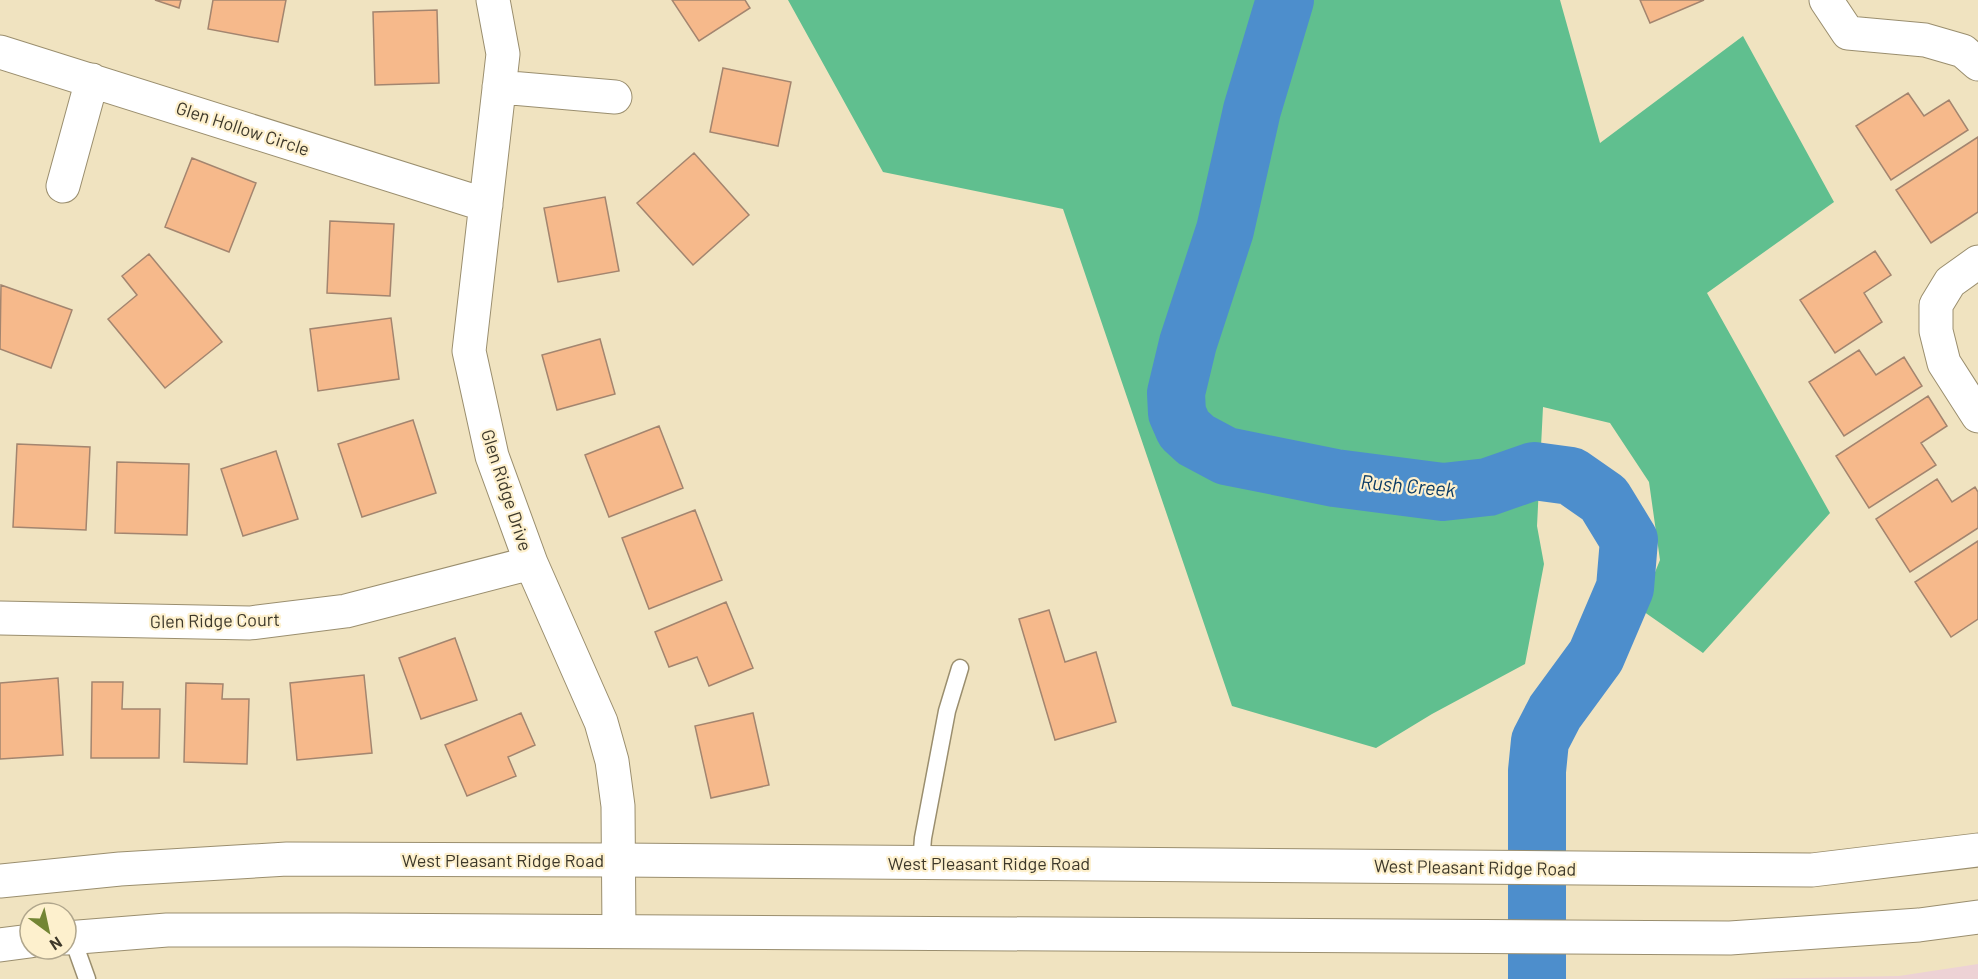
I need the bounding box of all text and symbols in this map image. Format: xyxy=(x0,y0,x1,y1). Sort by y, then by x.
street label: Glen Hollow Circle xyxy=(173,96,313,160)
street label: Glen Ridge Drive xyxy=(477,426,537,554)
water label: Rush Creek xyxy=(1360,469,1457,501)
street label: Glen Ridge Court xyxy=(150,608,280,632)
street label: West Pleasant Ridge Road xyxy=(402,849,604,871)
street label: West Pleasant Ridge Road xyxy=(888,852,1090,874)
street label: West Pleasant Ridge Road xyxy=(1374,854,1576,880)
north arrow xyxy=(18,901,78,961)
text: N xyxy=(47,933,66,955)

